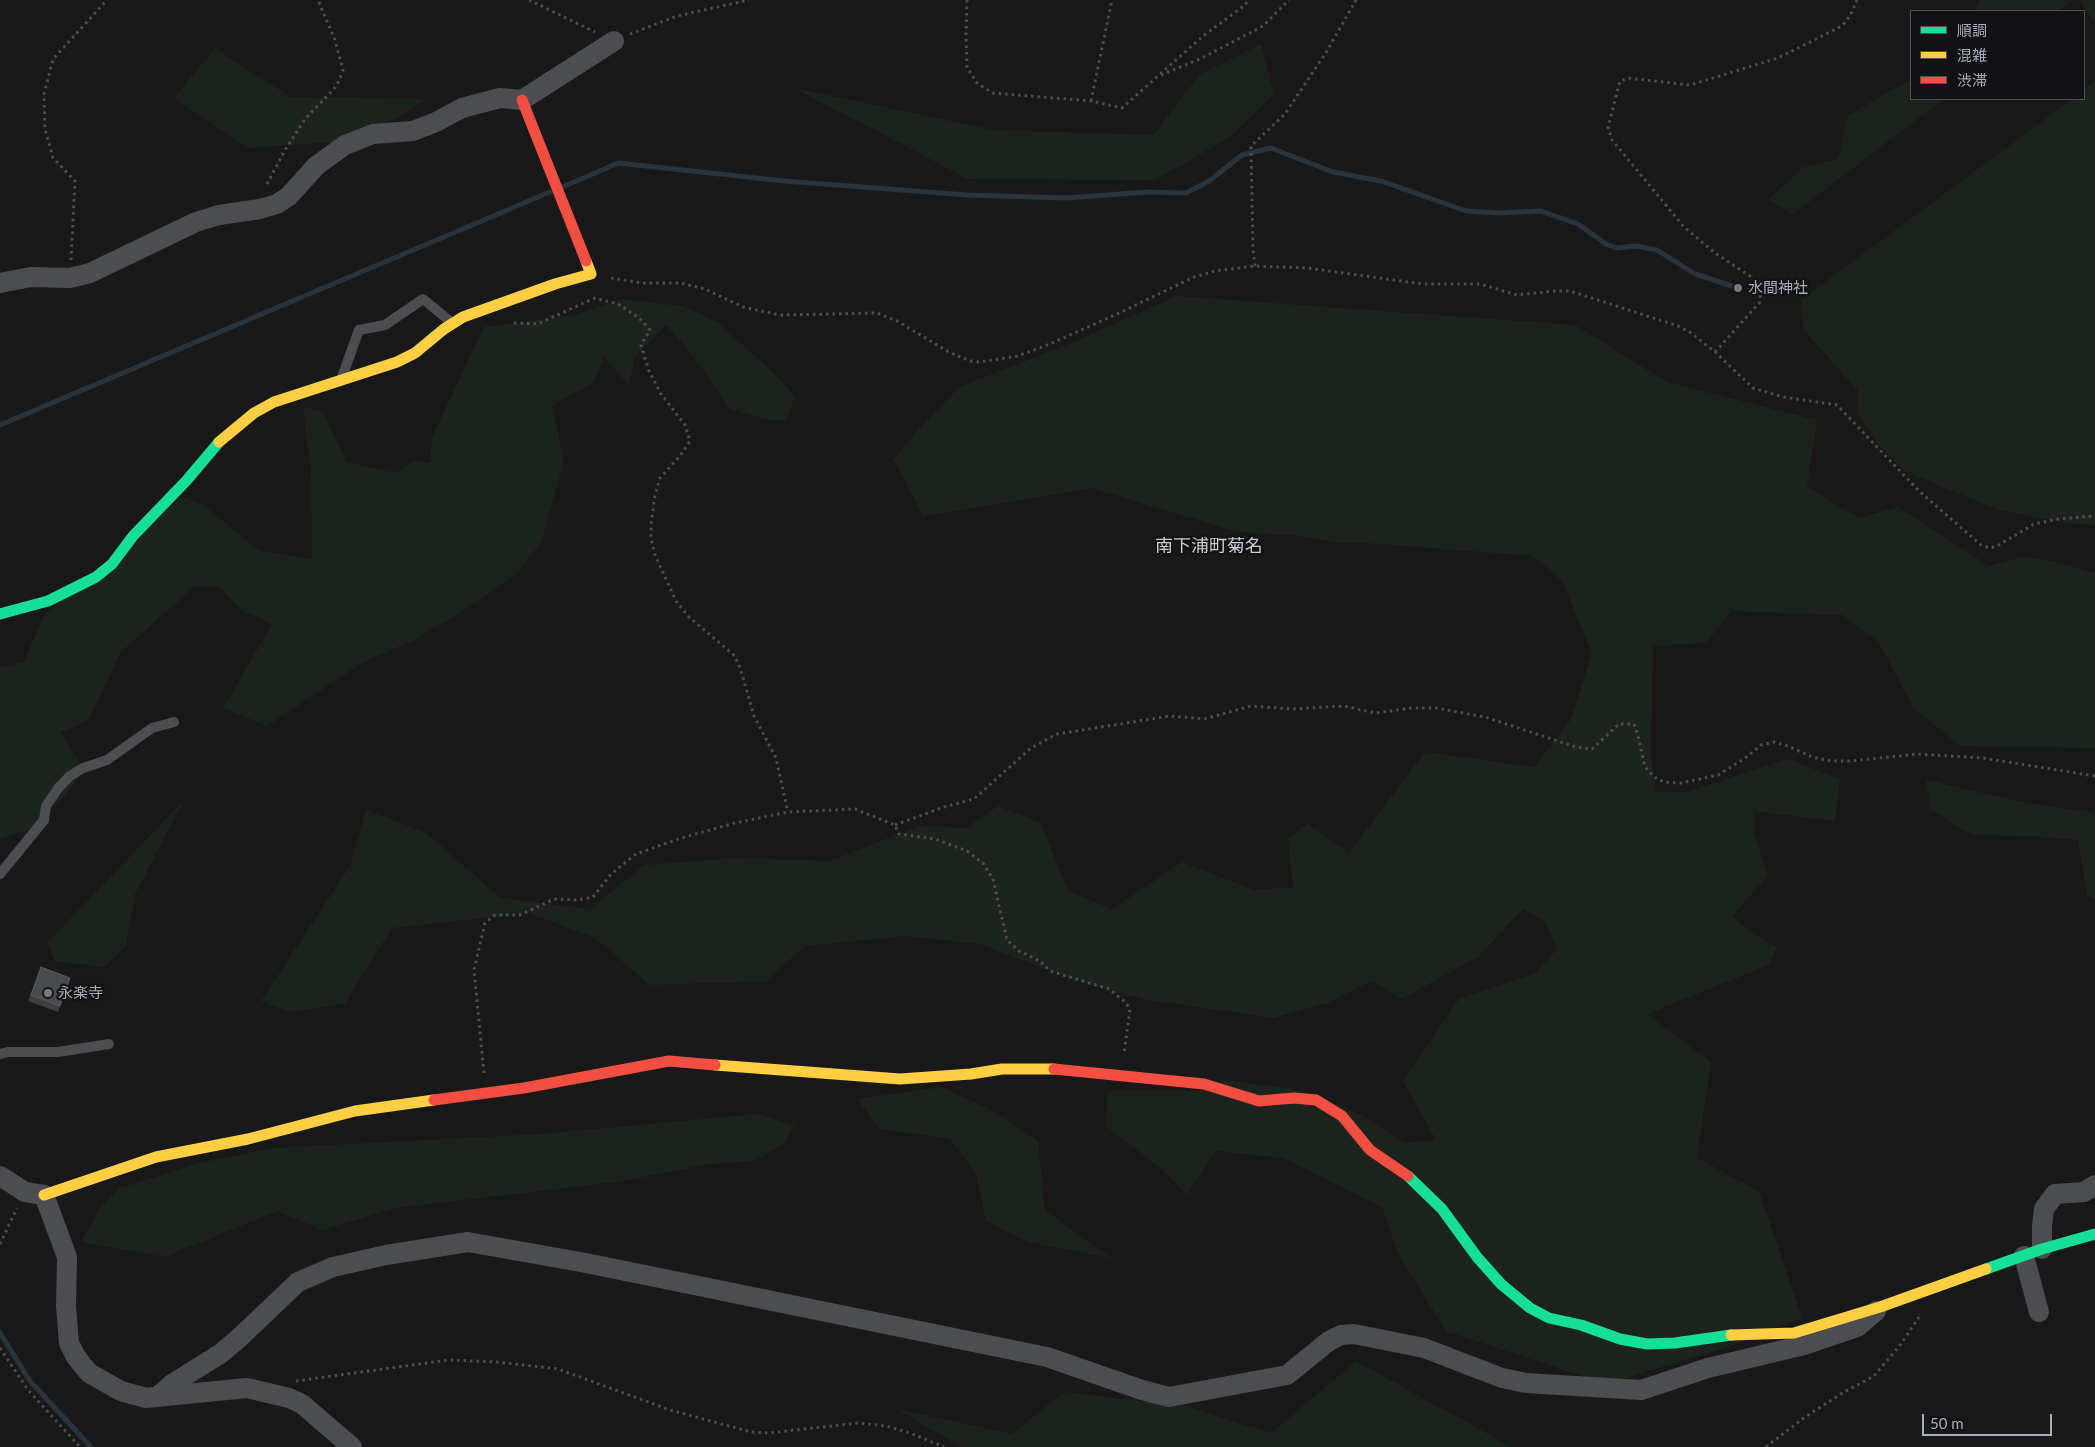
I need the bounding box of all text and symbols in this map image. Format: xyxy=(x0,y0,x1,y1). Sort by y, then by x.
legend xyxy=(1910,10,2085,100)
text: 順調 xyxy=(1957,21,1987,39)
text: 混雑 xyxy=(1957,46,1987,64)
text: 渋滞 xyxy=(1957,71,1987,89)
place label: 水間神社 xyxy=(1748,279,1808,297)
marker: 水間神社 xyxy=(1732,282,1744,294)
district label: 南下浦町菊名 xyxy=(1155,535,1263,557)
place label: 永楽寺 xyxy=(58,984,103,1002)
marker: 永楽寺 xyxy=(42,987,54,999)
scale bar xyxy=(1925,1404,2055,1436)
text: 50 m xyxy=(1930,1414,1964,1432)

